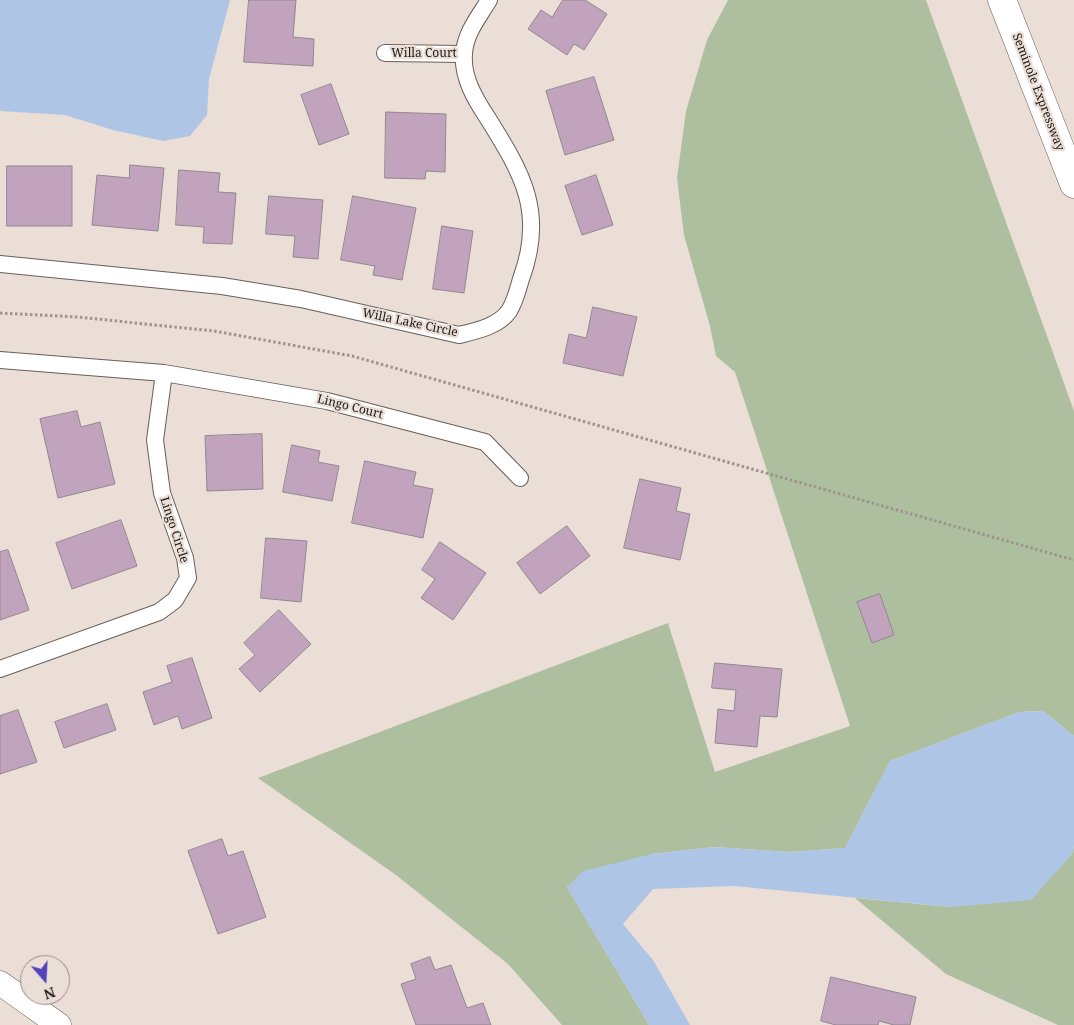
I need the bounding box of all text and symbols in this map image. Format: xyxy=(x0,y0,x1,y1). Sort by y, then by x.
street label: Seminole Expressway xyxy=(1009,31,1067,153)
street label: Willa Court xyxy=(391,47,457,61)
street label: Willa Lake Circle xyxy=(361,306,459,340)
street label: Lingo Court xyxy=(316,392,384,422)
street label: Lingo Circle xyxy=(157,495,191,565)
north arrow xyxy=(20,955,70,1005)
text: N xyxy=(41,983,58,1004)

